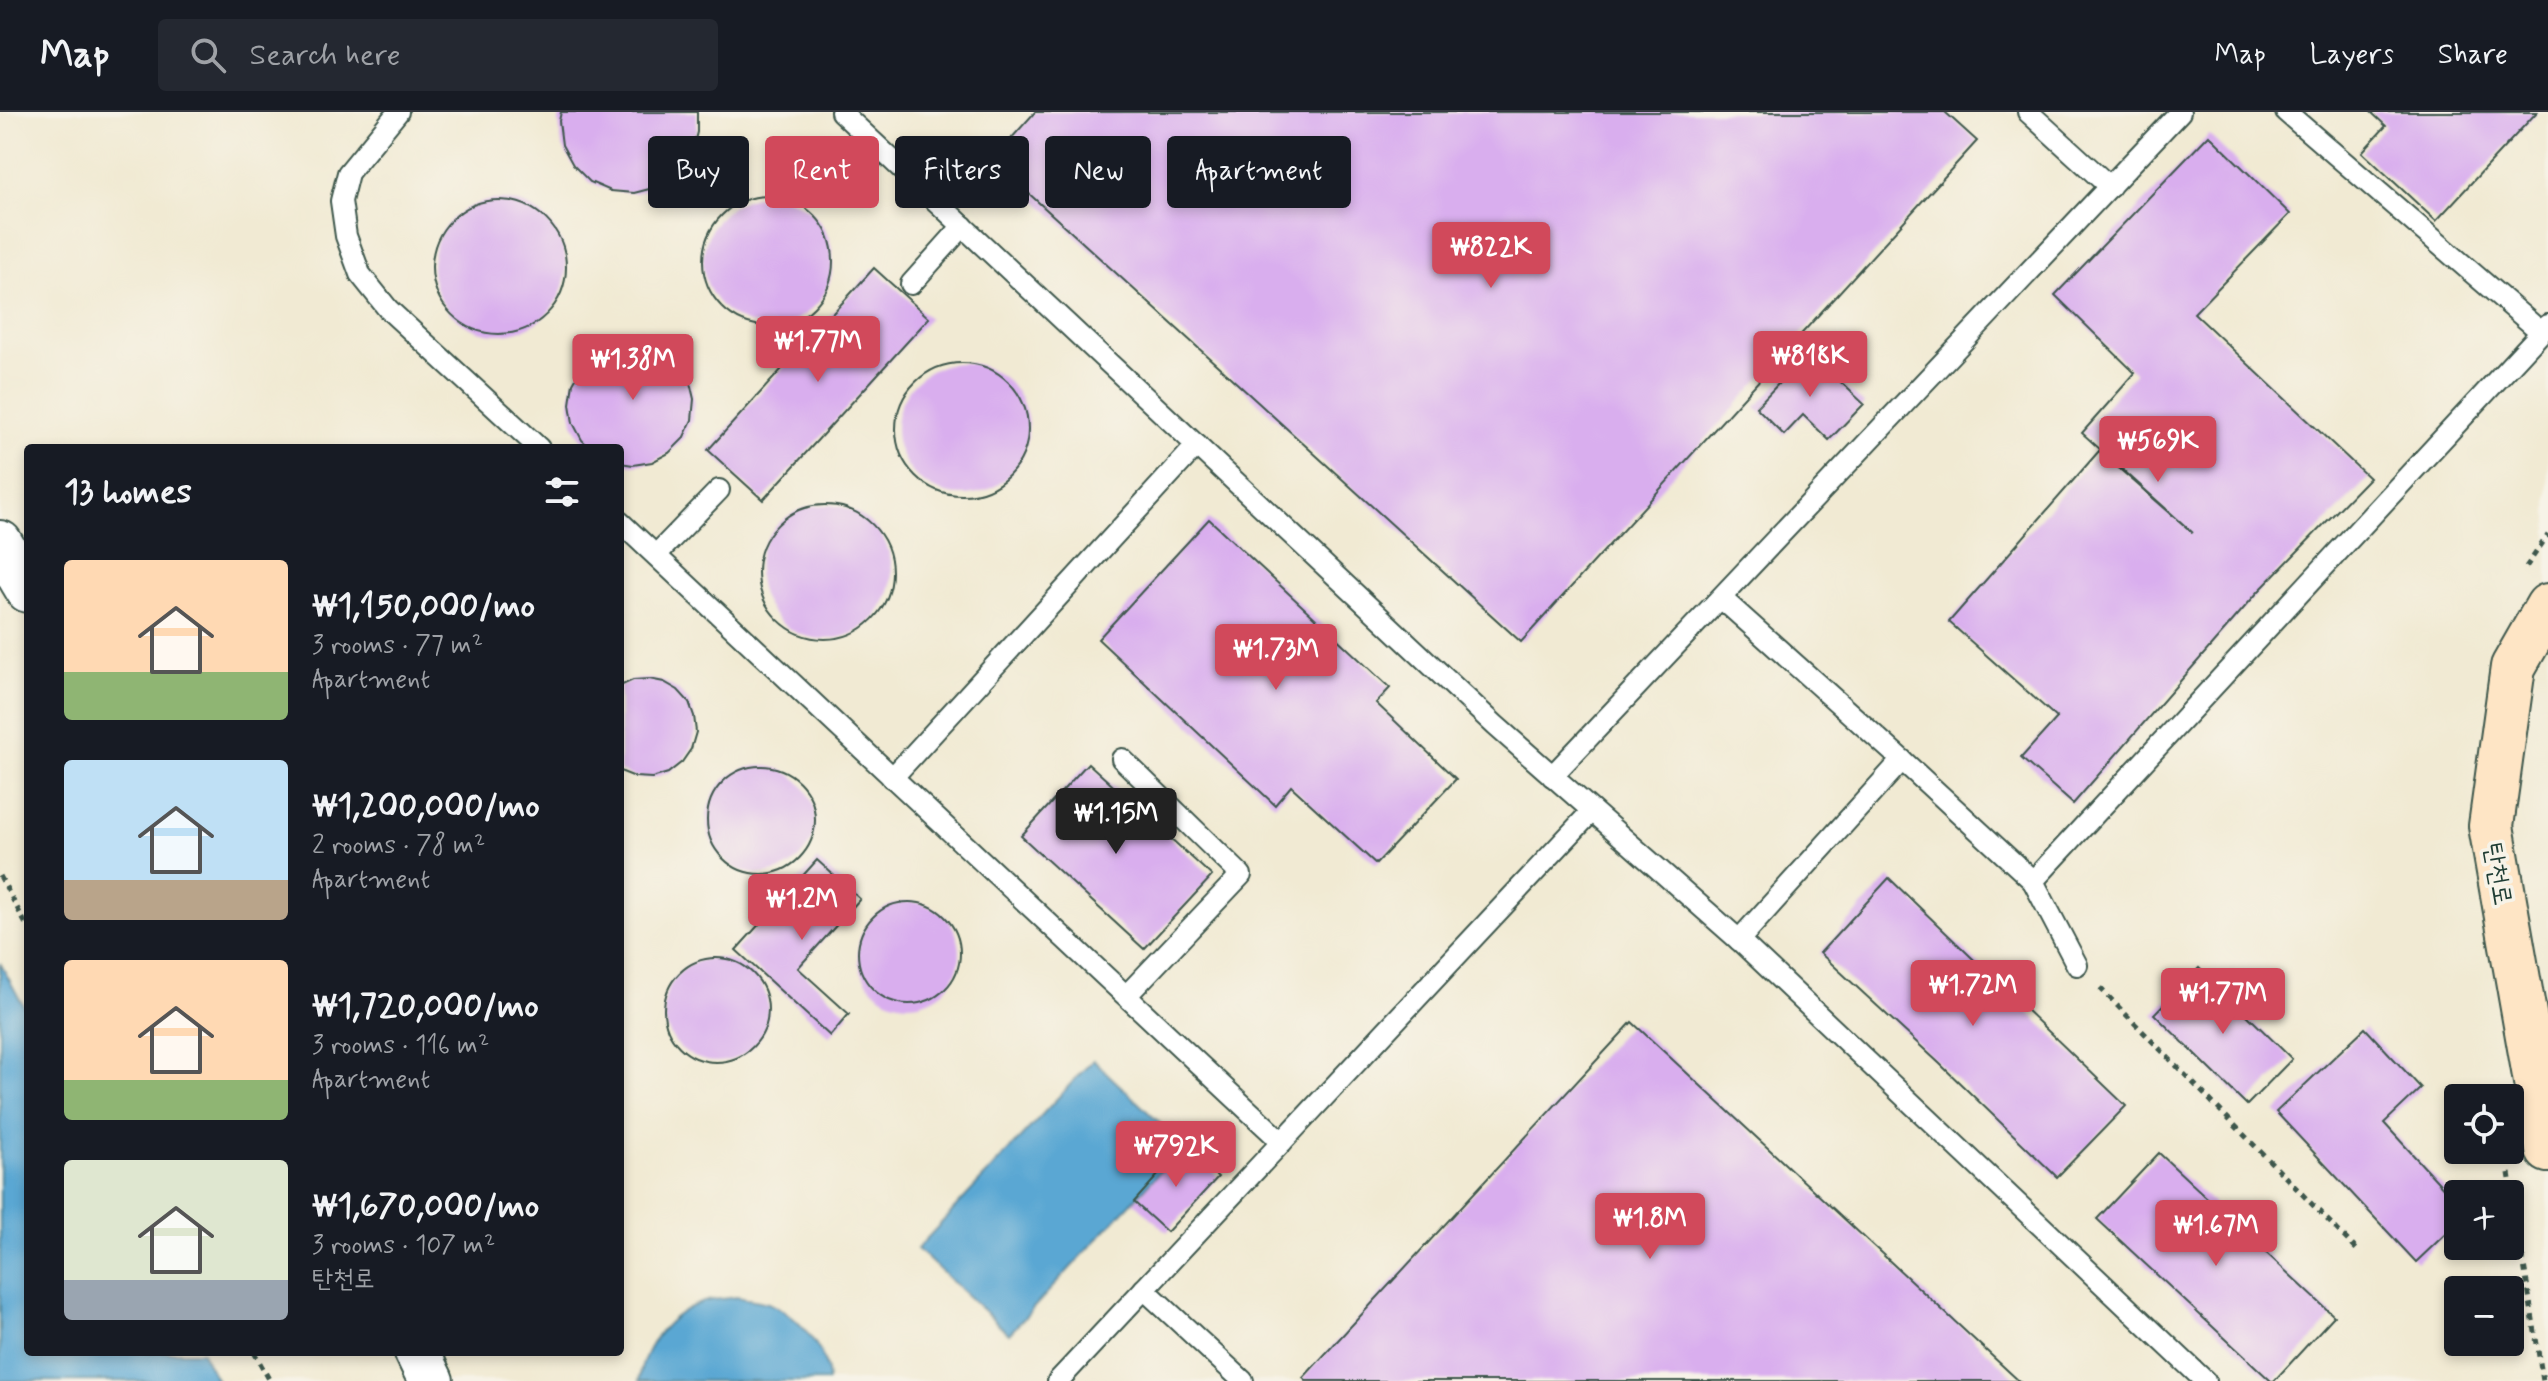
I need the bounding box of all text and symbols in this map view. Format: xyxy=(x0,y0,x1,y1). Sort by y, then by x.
search box xyxy=(158,19,718,91)
text: Map xyxy=(40,31,110,80)
icon: search xyxy=(186,33,230,77)
text: Search here xyxy=(250,36,401,75)
text: Map xyxy=(2215,37,2266,74)
text: Layers xyxy=(2310,37,2394,74)
text: Share xyxy=(2438,37,2508,74)
chip: Buy xyxy=(648,136,749,208)
chip: Rent xyxy=(765,136,879,208)
chip: Filters xyxy=(895,136,1029,208)
chip: New xyxy=(1045,136,1151,208)
chip: Apartment xyxy=(1167,136,1351,208)
pin: ₩822K xyxy=(1435,222,1547,290)
text: ₩822K xyxy=(1450,231,1532,265)
pin: ₩1.77M xyxy=(753,316,883,384)
text: ₩1.77M xyxy=(774,325,862,359)
pin: ₩818K xyxy=(1754,331,1866,399)
pin: ₩1.38M xyxy=(568,334,698,402)
text: ₩818K xyxy=(1771,340,1849,374)
text: ₩1.38M xyxy=(590,343,676,377)
pin: ₩569K xyxy=(2102,416,2214,484)
text: ₩569K xyxy=(2117,425,2199,459)
text: 13 homes xyxy=(64,470,192,515)
icon: filters xyxy=(540,470,584,514)
text: ₩1,150,000/mo xyxy=(312,584,535,629)
icon: home xyxy=(128,592,224,688)
pin: ₩1.73M xyxy=(1211,624,1341,692)
text: 3 rooms · 77 m² xyxy=(312,629,483,663)
text: ₩1.73M xyxy=(1233,633,1319,667)
text: Apartment xyxy=(312,663,430,697)
text: ₩1,200,000/mo xyxy=(312,784,540,829)
pin: ₩1.15M xyxy=(1051,788,1181,856)
icon: home xyxy=(128,792,224,888)
text: ₩1.15M xyxy=(1074,797,1158,831)
text: 2 rooms · 78 m² xyxy=(312,829,485,863)
street label: 탄천로 xyxy=(2475,840,2519,908)
text: Apartment xyxy=(312,863,430,897)
pin: ₩1.2M xyxy=(746,874,858,942)
text: ₩1.2M xyxy=(766,883,838,917)
pin: ₩1.72M xyxy=(1908,960,2038,1028)
pin: ₩1.77M xyxy=(2158,968,2288,1036)
text: ₩1.72M xyxy=(1929,969,2017,1003)
text: ₩1.77M xyxy=(2179,977,2267,1011)
text: ₩1,720,000/mo xyxy=(312,984,539,1029)
icon: home xyxy=(128,992,224,1088)
text: 3 rooms · 116 m² xyxy=(312,1029,489,1063)
text: Apartment xyxy=(312,1063,430,1097)
map controls xyxy=(2444,1084,2524,1356)
button: locate xyxy=(2444,1084,2524,1164)
pin: ₩792K xyxy=(1120,1121,1232,1189)
text: ₩792K xyxy=(1134,1130,1218,1164)
button: + xyxy=(2444,1180,2524,1260)
text: ₩1,670,000/mo xyxy=(312,1184,539,1229)
icon: home xyxy=(128,1192,224,1288)
pin: ₩1.8M xyxy=(1594,1193,1706,1261)
pin: ₩1.67M xyxy=(2151,1200,2281,1268)
text: ₩1.8M xyxy=(1613,1202,1687,1236)
text: ₩1.67M xyxy=(2173,1209,2259,1243)
text: 3 rooms · 107 m² xyxy=(312,1229,495,1263)
text: 탄천로 xyxy=(312,1263,375,1297)
button: − xyxy=(2444,1276,2524,1356)

